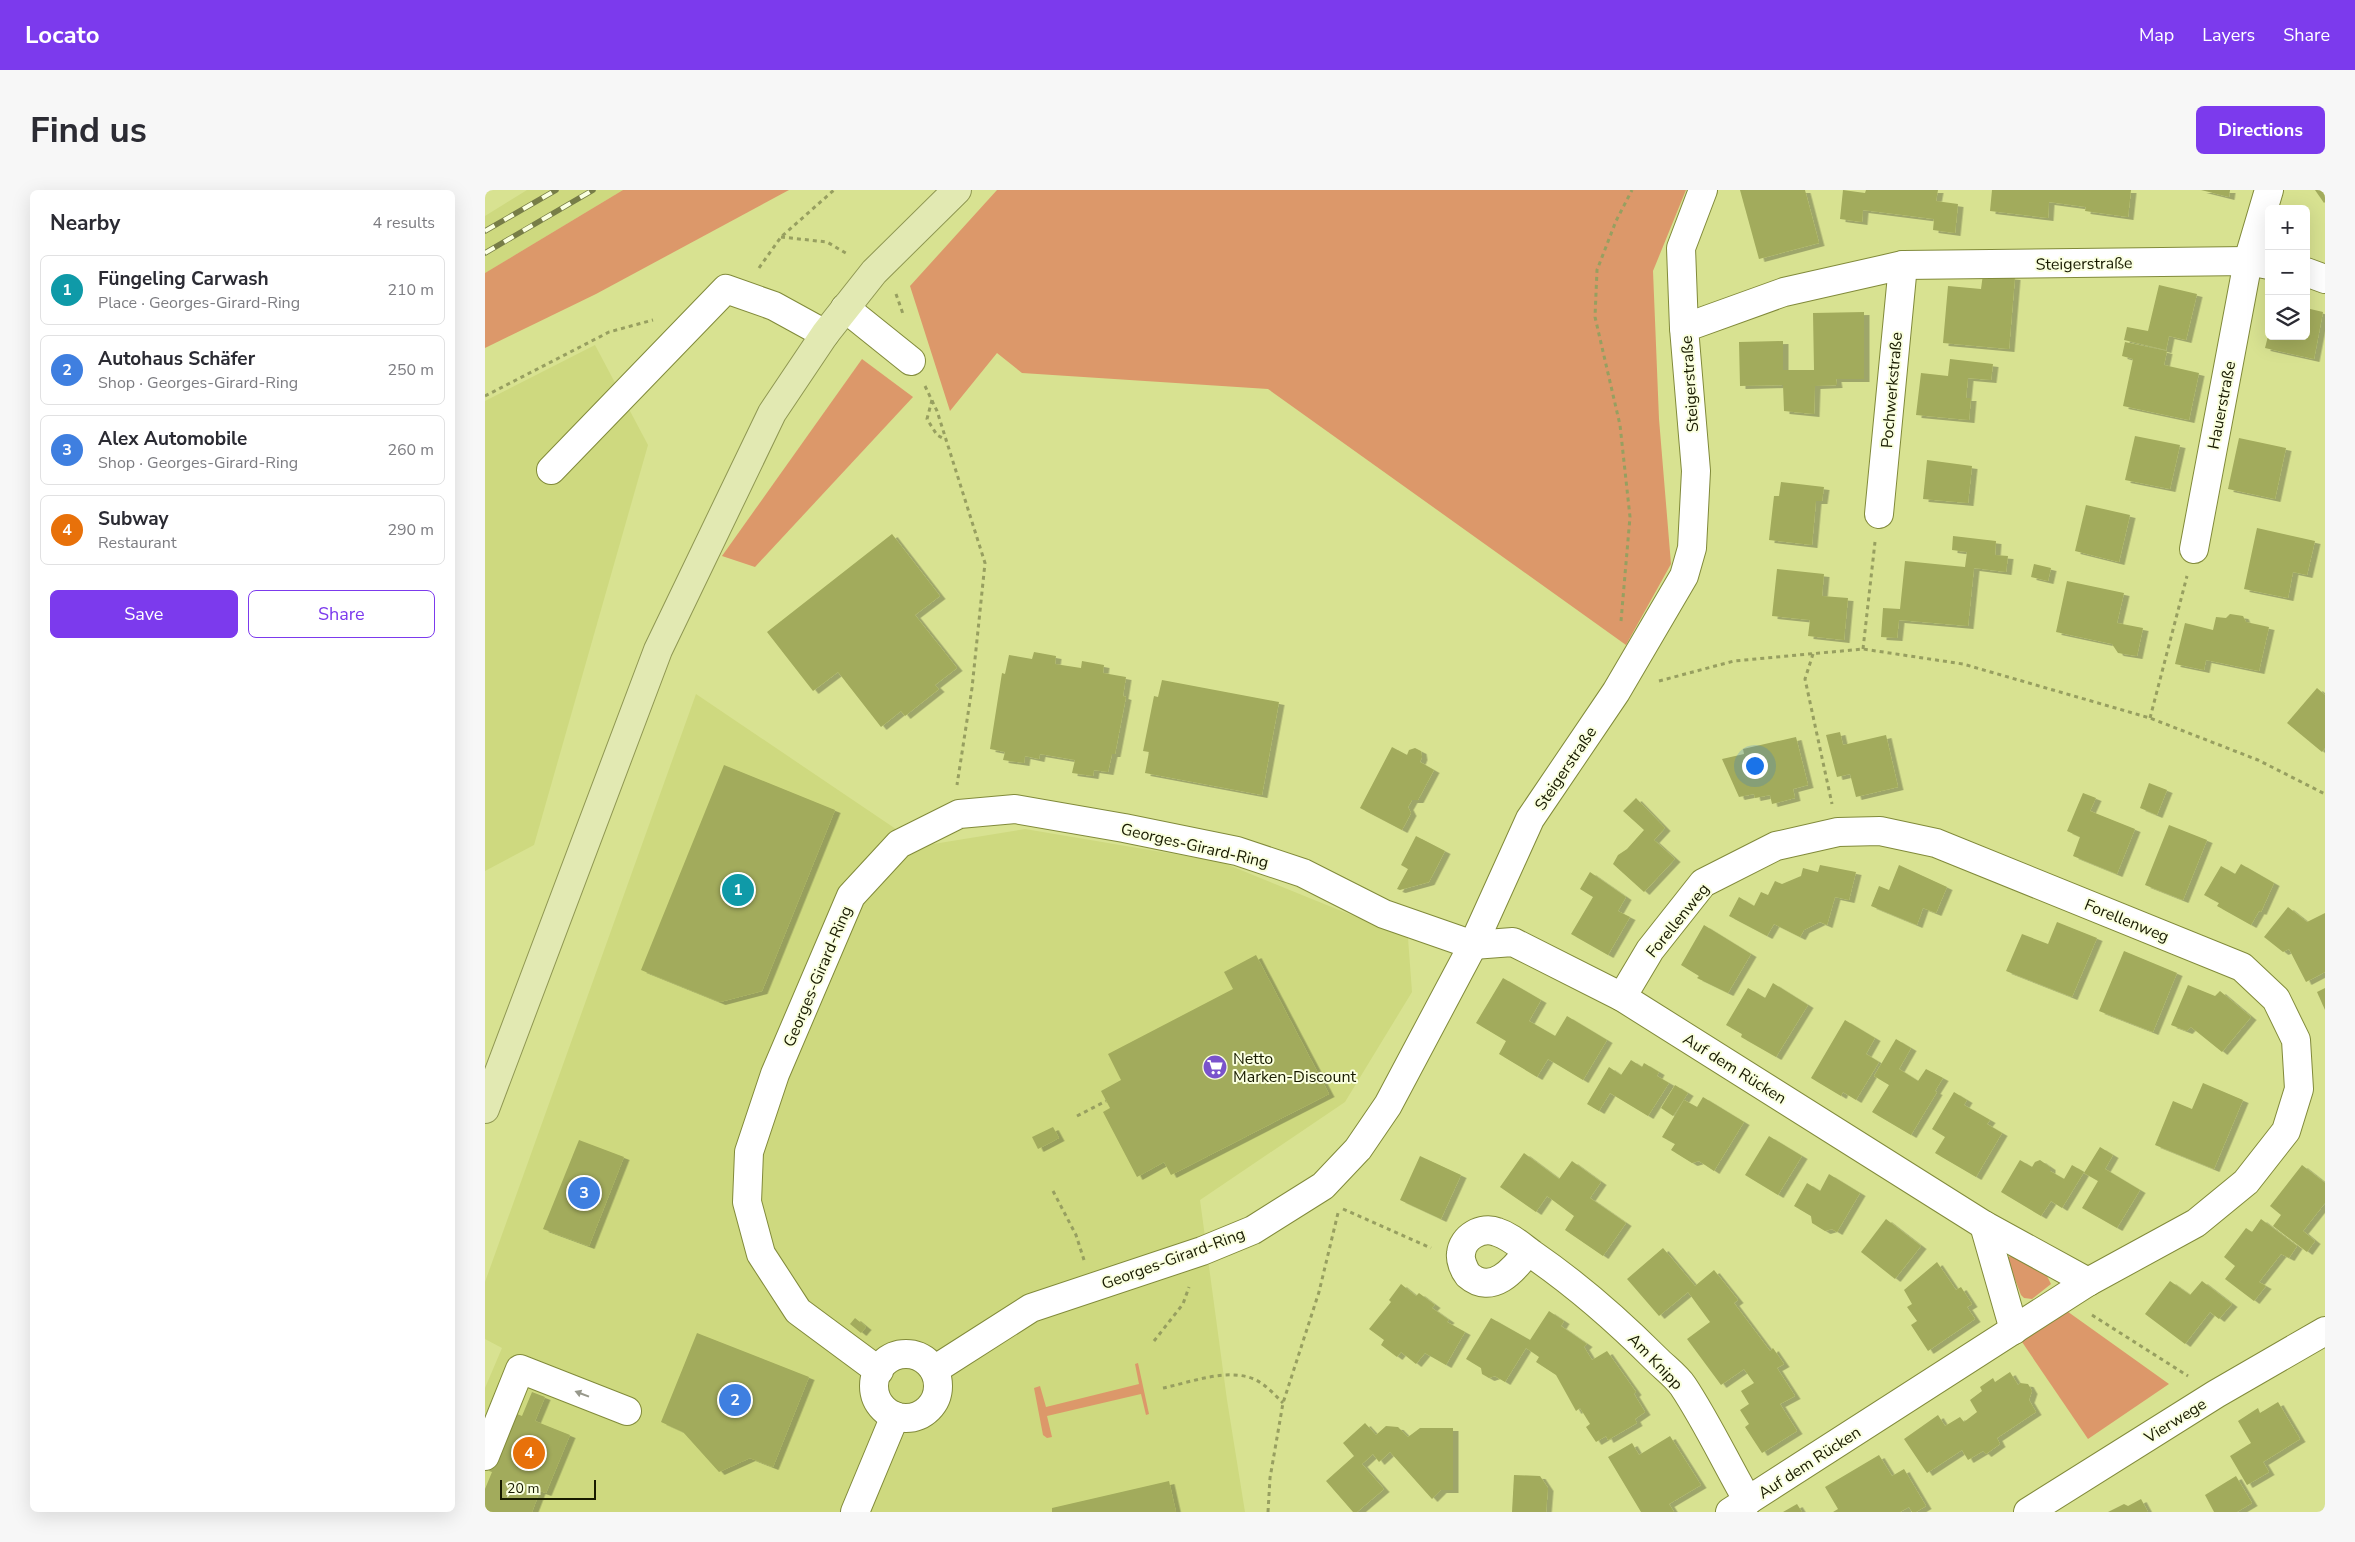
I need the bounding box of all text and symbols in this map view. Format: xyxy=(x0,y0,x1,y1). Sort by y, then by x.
text: Locato xyxy=(25,19,100,51)
text: Map xyxy=(2139,23,2174,47)
text: Layers xyxy=(2202,23,2255,47)
text: Share xyxy=(2283,23,2330,47)
button: Directions xyxy=(2196,106,2325,154)
text: Find us xyxy=(30,107,147,154)
map controls xyxy=(2265,205,2310,340)
button: + xyxy=(2265,205,2310,250)
text: Nearby xyxy=(50,209,120,237)
text: 4 results xyxy=(373,212,435,234)
button: − xyxy=(2265,250,2310,295)
street label: Steigerstraße xyxy=(2035,252,2133,276)
text: Füngeling Carwash xyxy=(98,266,269,292)
text: 1 xyxy=(62,279,72,301)
text: 210 m xyxy=(387,279,434,301)
text: Place · Georges-Girard-Ring xyxy=(98,292,300,314)
button: layers xyxy=(2265,295,2310,340)
street label: Pochwerkstraße xyxy=(1876,331,1908,449)
street label: Steigerstraße xyxy=(1676,335,1704,433)
text: Autohaus Schäfer xyxy=(98,346,255,372)
text: 2 xyxy=(62,359,72,381)
text: 250 m xyxy=(387,359,434,381)
street label: Hauerstraße xyxy=(2203,359,2241,451)
text: Shop · Georges-Girard-Ring xyxy=(98,372,298,394)
text: Alex Automobile xyxy=(98,426,247,452)
text: 3 xyxy=(62,439,72,461)
text: 260 m xyxy=(387,439,434,461)
text: Shop · Georges-Girard-Ring xyxy=(98,452,298,474)
text: Subway xyxy=(98,506,169,532)
text: 4 xyxy=(62,519,72,541)
text: 290 m xyxy=(387,519,434,541)
text: Restaurant xyxy=(98,532,177,554)
button: Save xyxy=(50,590,238,638)
button: Share xyxy=(248,590,435,638)
street label: Steigerstraße xyxy=(1530,722,1602,815)
your location xyxy=(1742,753,1768,779)
street label: Georges-Girard-Ring xyxy=(1119,818,1271,874)
pin: 1 xyxy=(722,871,754,909)
street label: Forellenweg xyxy=(1641,879,1715,962)
street label: Forellenweg xyxy=(2081,894,2172,948)
street label: Georges-Girard-Ring xyxy=(778,903,858,1050)
street label: Auf dem Rücken xyxy=(1679,1028,1790,1109)
place label: Netto Marken-Discount xyxy=(1233,1048,1357,1088)
supermarket icon: Netto Marken-Discount xyxy=(1202,1054,1228,1080)
pin: 3 xyxy=(568,1174,600,1212)
street label: Georges-Girard-Ring xyxy=(1099,1223,1248,1295)
street label: Am Knipp xyxy=(1623,1329,1688,1395)
pin: 2 xyxy=(719,1381,751,1419)
one-way arrow xyxy=(575,1389,589,1397)
street label: Vierwege xyxy=(2140,1393,2211,1449)
street label: Auf dem Rücken xyxy=(1754,1421,1865,1504)
pin: 4 xyxy=(513,1434,545,1472)
scale bar xyxy=(500,1477,596,1500)
text: 20 m xyxy=(507,1479,539,1498)

